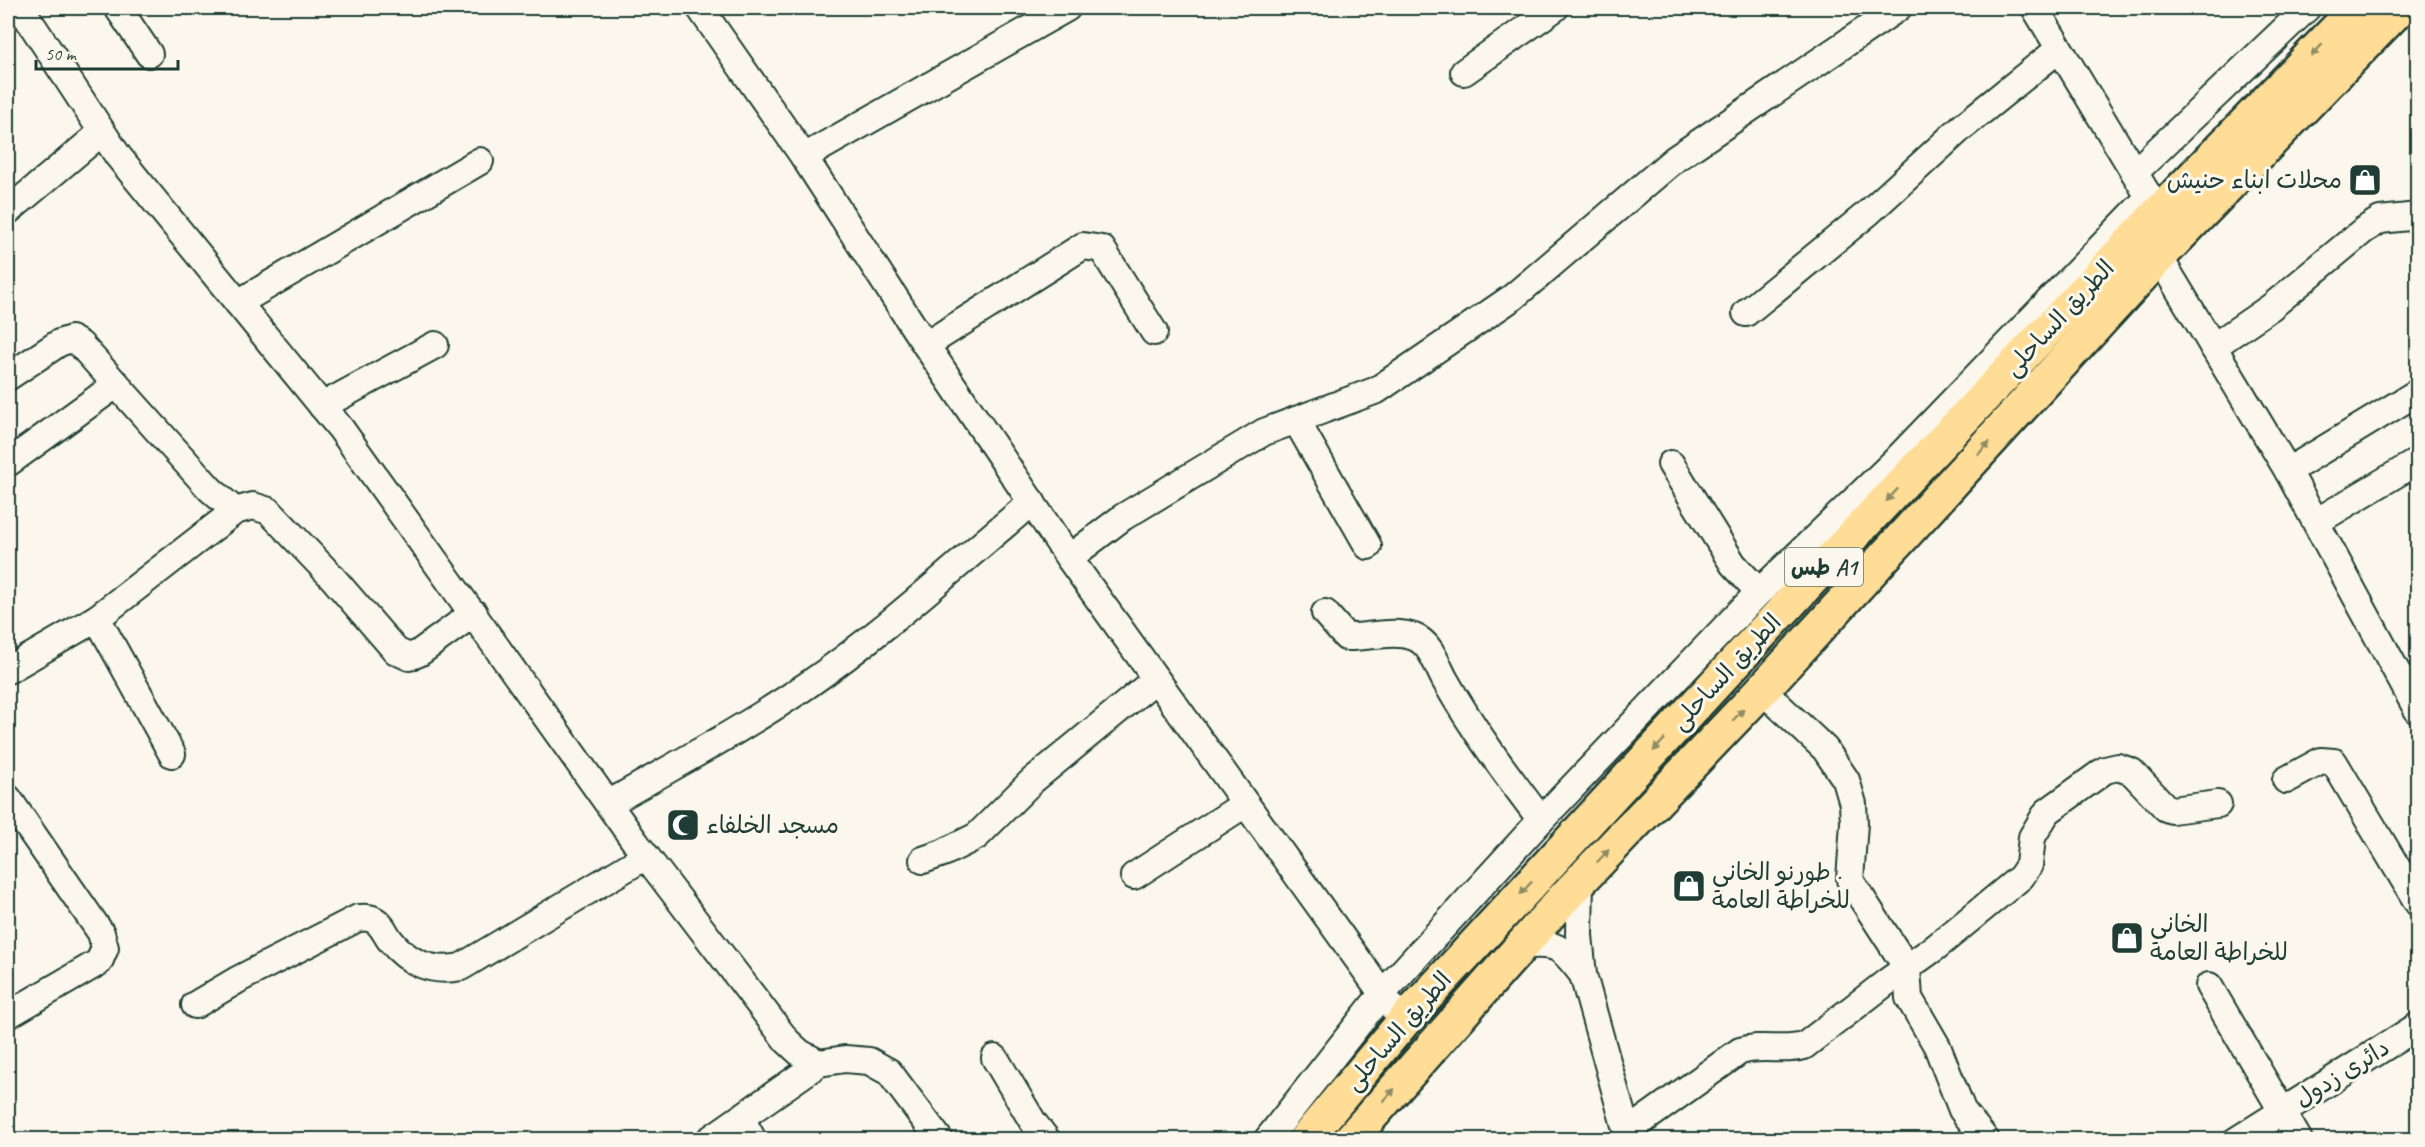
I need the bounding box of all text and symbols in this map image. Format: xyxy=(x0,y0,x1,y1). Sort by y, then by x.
scale bar xyxy=(36,33,178,71)
text: 50 m xyxy=(45,43,78,65)
one-way arrow xyxy=(2310,43,2324,57)
shop icon: محلات ابناء حنيش xyxy=(2347,162,2383,198)
place label: محلات ابناء حنيش xyxy=(2167,165,2342,195)
street label: الطريق الساحلى xyxy=(1997,253,2121,383)
one-way arrow xyxy=(1976,441,1990,455)
one-way arrow xyxy=(1885,487,1899,501)
road number: طس A1 xyxy=(1785,548,1863,586)
street label: الطريق الساحلى xyxy=(1664,607,1788,737)
one-way arrow xyxy=(1730,709,1744,723)
one-way arrow xyxy=(1653,737,1666,752)
mosque icon: مسجد الخلفاء xyxy=(665,807,701,843)
place label: مسجد الخلفاء xyxy=(706,810,839,840)
one-way arrow xyxy=(1596,849,1610,864)
place label: طورنو الخاني . للخراطة العامة xyxy=(1712,857,1850,915)
shop icon: طورنو الخاني . للخراطة العامة xyxy=(1671,868,1707,904)
one-way arrow xyxy=(1520,880,1533,895)
place label: الخاني للخراطة العامة xyxy=(2150,909,2288,967)
shop icon: الخاني للخراطة العامة xyxy=(2109,920,2145,956)
street label: الطريق الساحلى xyxy=(1338,965,1458,1097)
street label: دائرى زدول xyxy=(2289,1032,2395,1114)
one-way arrow xyxy=(1382,1088,1395,1103)

